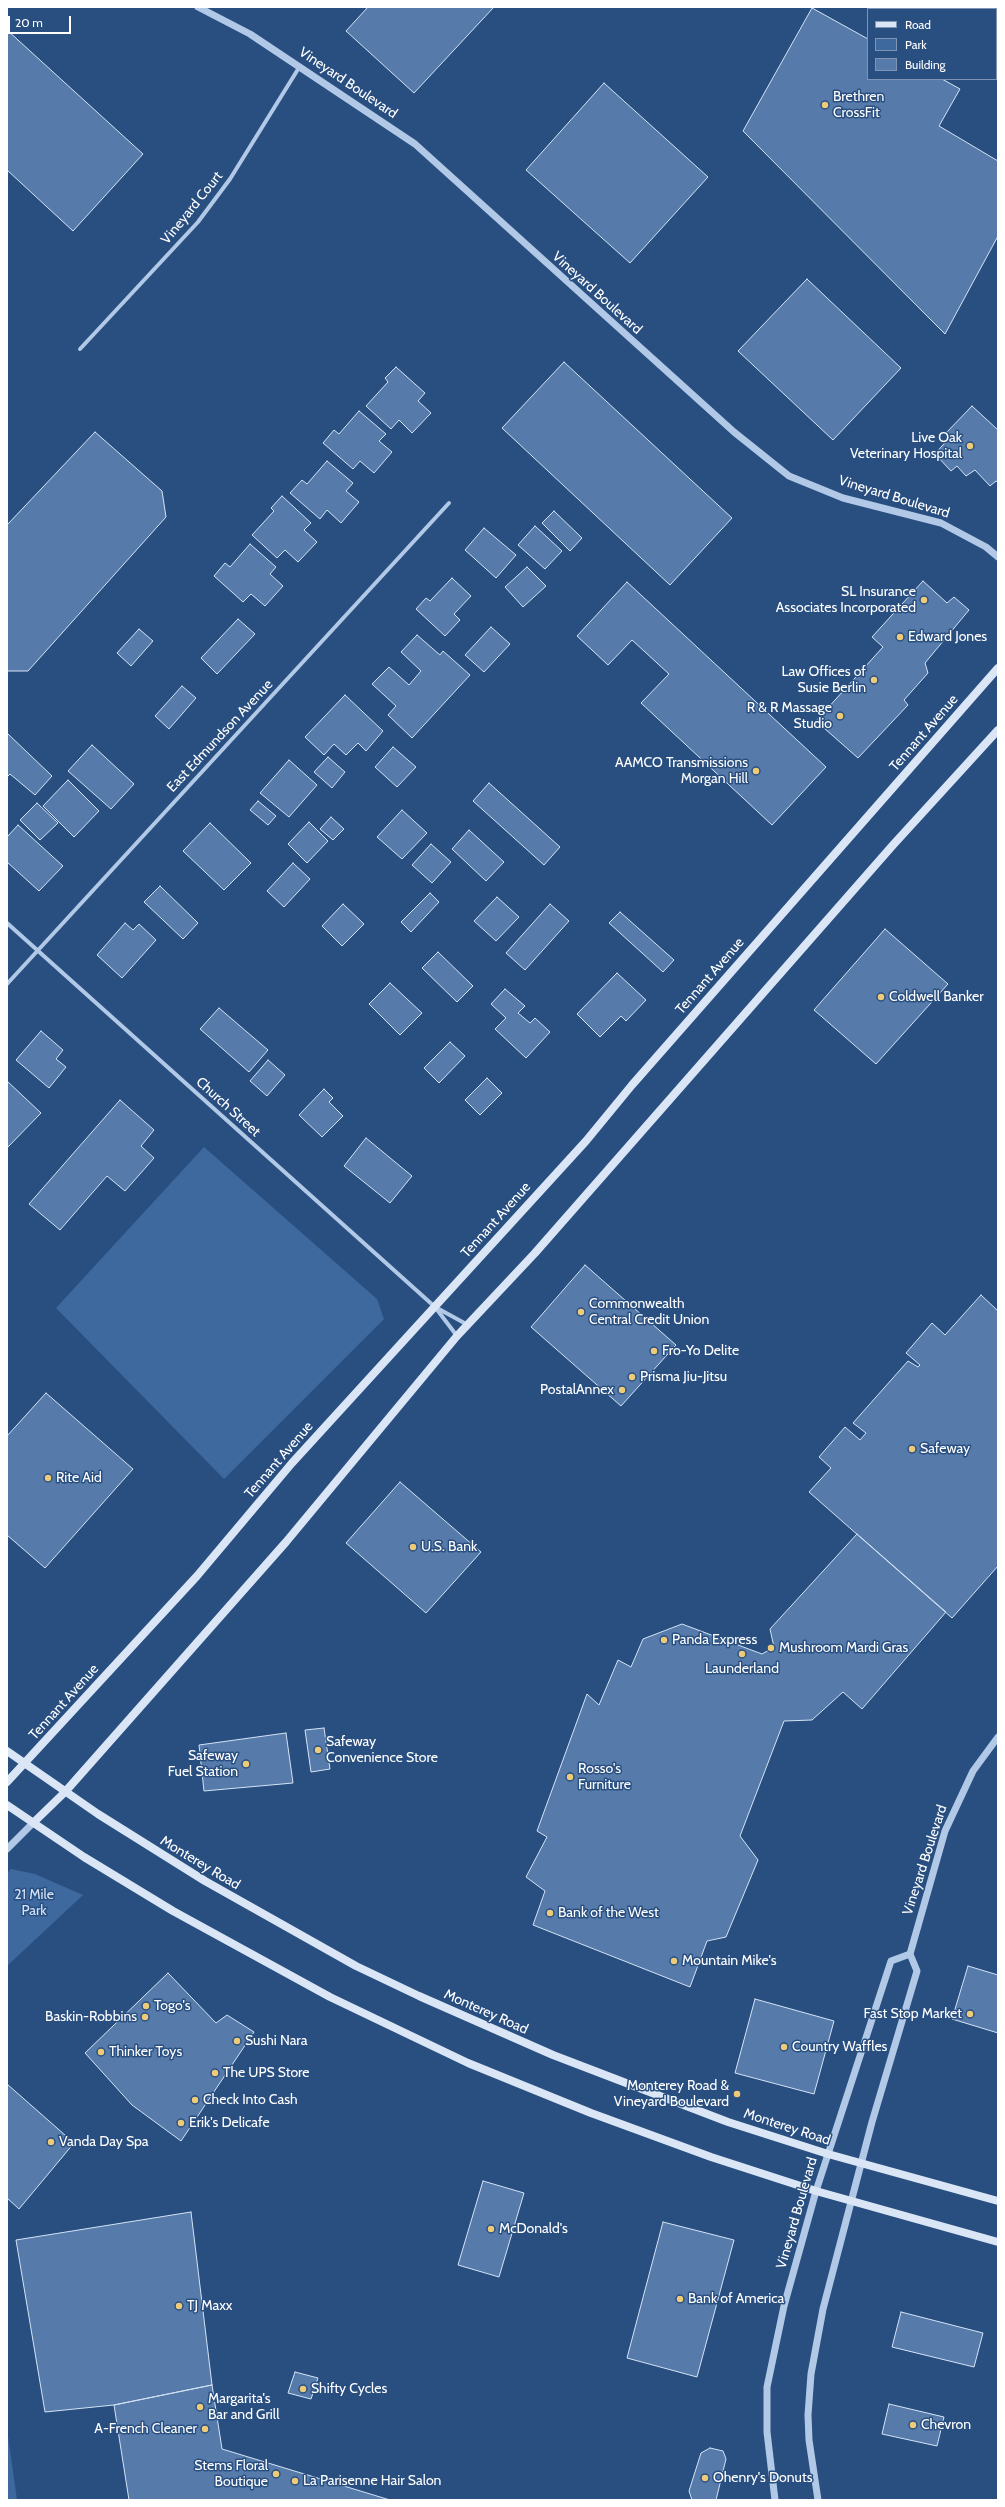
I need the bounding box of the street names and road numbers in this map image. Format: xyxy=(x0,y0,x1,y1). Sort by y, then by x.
street label: Vineyard Boulevard xyxy=(296,44,400,122)
street label: Vineyard Court xyxy=(158,168,226,248)
street label: Vineyard Boulevard xyxy=(549,248,645,338)
street label: Vineyard Boulevard xyxy=(836,472,952,522)
street label: East Edmundson Avenue xyxy=(164,676,276,796)
street label: Tennant Avenue xyxy=(886,691,962,775)
street label: Tennant Avenue xyxy=(672,934,748,1018)
street label: Church Street xyxy=(192,1074,264,1140)
street label: Tennant Avenue xyxy=(458,1179,534,1261)
street label: Tennant Avenue xyxy=(241,1418,317,1502)
street label: Tennant Avenue xyxy=(26,1661,102,1743)
street label: Vineyard Boulevard xyxy=(899,1803,951,1917)
street label: Monterey Road xyxy=(157,1833,243,1893)
street label: Monterey Road xyxy=(441,1986,531,2038)
street label: Monterey Road xyxy=(741,2105,833,2149)
street label: Vineyard Boulevard xyxy=(773,2155,821,2271)

